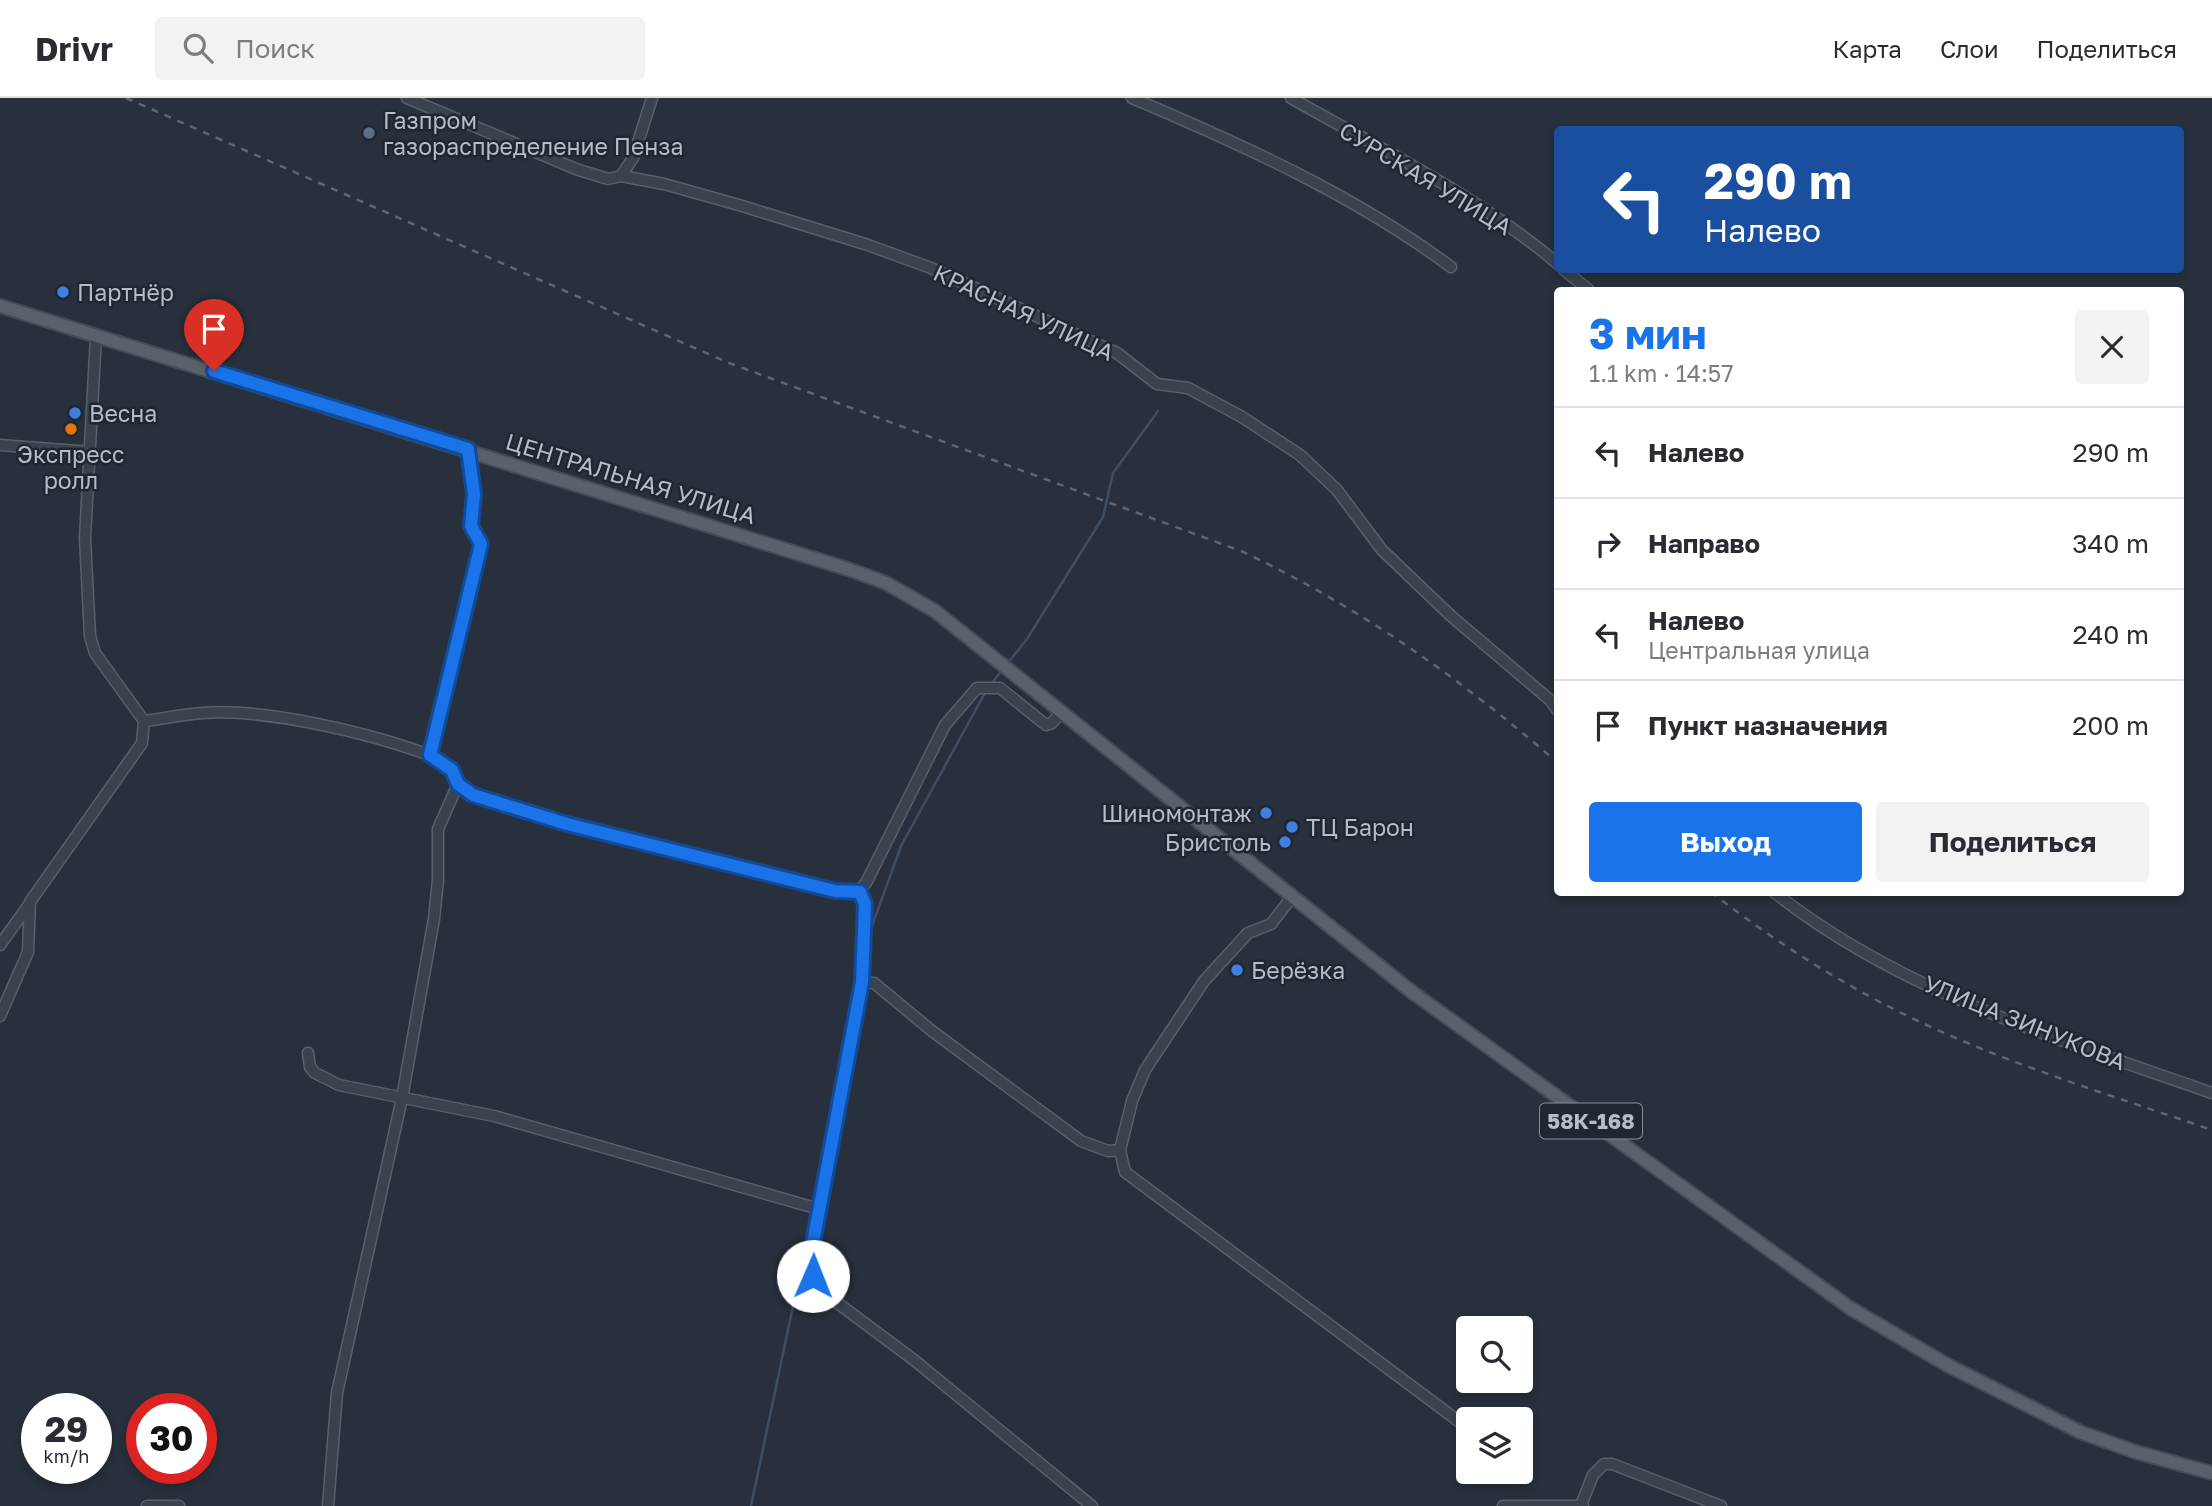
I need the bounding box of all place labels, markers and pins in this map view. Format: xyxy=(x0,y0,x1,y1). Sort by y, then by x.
place label: Газпром газораспределение Пенза xyxy=(383,106,683,160)
marker: Газпром газораспределение Пенза xyxy=(361,125,377,141)
place label: Партнёр xyxy=(77,278,174,306)
marker: Партнёр xyxy=(55,284,71,300)
pin xyxy=(184,299,244,371)
place label: Весна xyxy=(89,399,157,427)
marker: Весна xyxy=(67,405,83,421)
marker: Экспресс ролл xyxy=(63,421,79,437)
place label: Экспресс ролл xyxy=(17,440,125,494)
place label: Шиномонтаж xyxy=(1101,799,1252,827)
marker: Шиномонтаж xyxy=(1258,805,1274,821)
place label: ТЦ Барон xyxy=(1306,813,1414,841)
marker: ТЦ Барон xyxy=(1284,819,1300,835)
place label: Бристоль xyxy=(1165,828,1271,856)
marker: Бристоль xyxy=(1277,834,1293,850)
place label: Берёзка xyxy=(1251,956,1345,984)
marker: Берёзка xyxy=(1229,962,1245,978)

